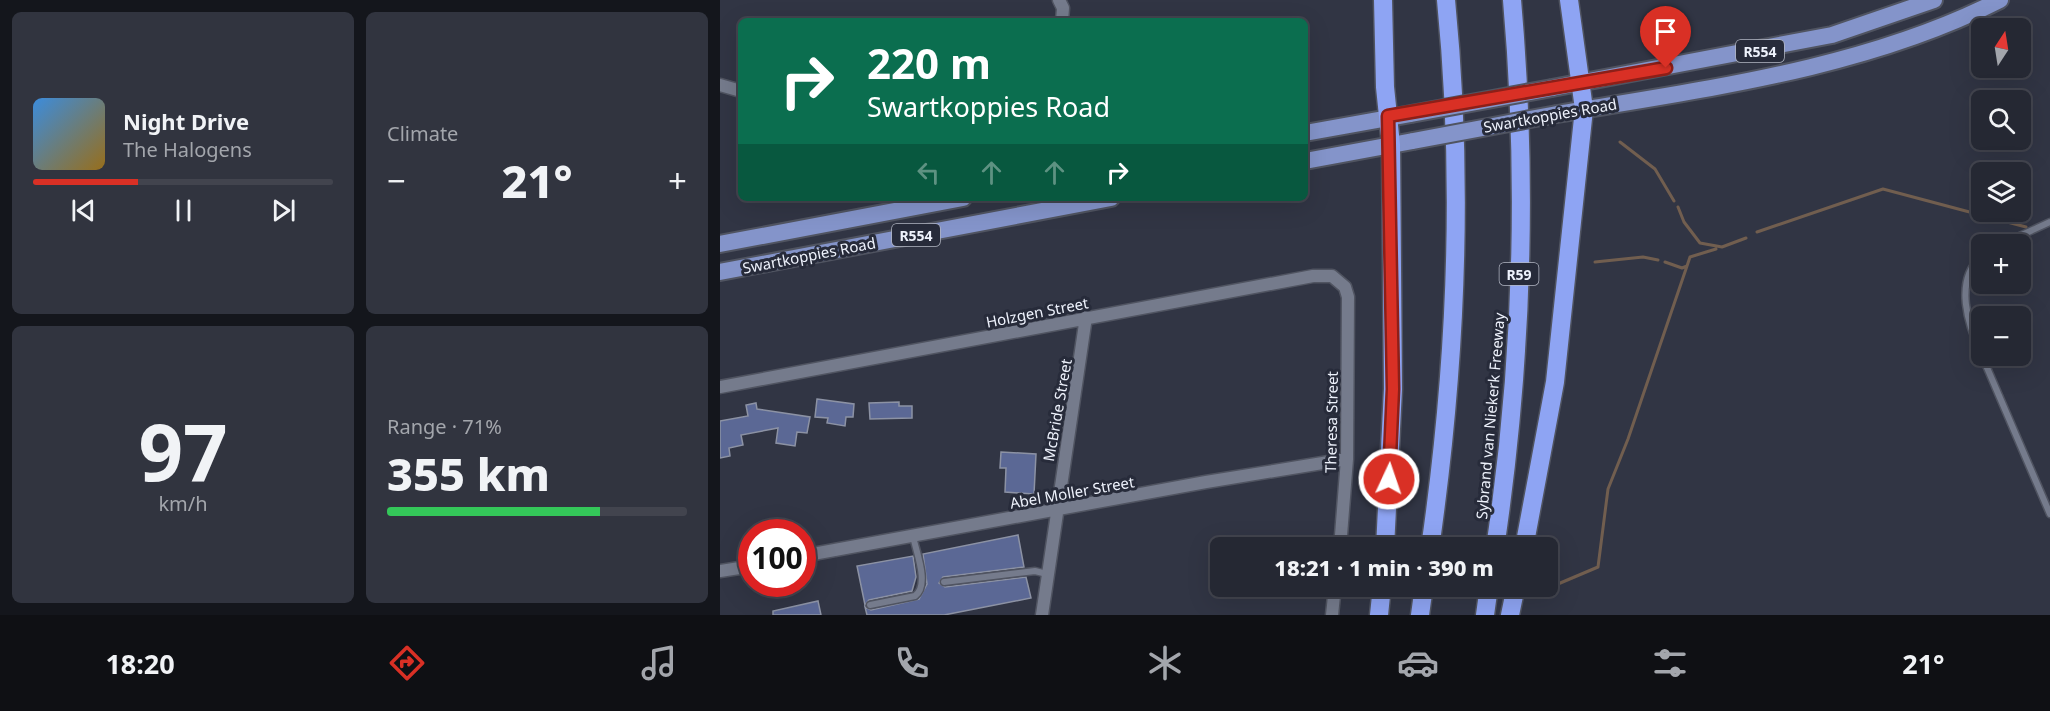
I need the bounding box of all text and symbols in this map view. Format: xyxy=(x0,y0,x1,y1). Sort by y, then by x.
pin xyxy=(1640,6,1691,68)
icon: arrive xyxy=(1649,15,1682,48)
north arrow xyxy=(1971,18,2031,78)
map controls xyxy=(1971,18,2031,366)
text: 220 m xyxy=(867,34,991,91)
road number: R554 xyxy=(1736,40,1784,62)
icon: right xyxy=(768,42,846,120)
text: Swartkoppies Road xyxy=(867,88,1110,125)
button: search xyxy=(1971,90,2031,150)
street label: Swartkoppies Road xyxy=(1482,93,1618,137)
text: Night Drive xyxy=(123,106,249,136)
text: Climate xyxy=(387,120,458,147)
text: The Halogens xyxy=(123,136,252,163)
text: 21° xyxy=(501,150,573,211)
icon: left xyxy=(912,156,945,189)
icon: ahead xyxy=(975,156,1008,189)
icon: ahead xyxy=(1038,156,1071,189)
icon: right xyxy=(1101,156,1134,189)
text: − xyxy=(387,158,406,203)
text: + xyxy=(668,158,687,203)
button: layers xyxy=(1971,162,2031,222)
icon: previous xyxy=(67,194,100,227)
icon: pause xyxy=(167,194,200,227)
icon: next xyxy=(267,194,300,227)
road number: R554 xyxy=(892,224,940,246)
street label: Swartkoppies Road xyxy=(741,232,877,278)
button: + xyxy=(1971,234,2031,294)
road number: R59 xyxy=(1500,263,1538,285)
street label: Holzgen Street xyxy=(984,292,1090,332)
button: − xyxy=(1971,306,2031,366)
street label: Sybrand van Niekerk Freeway xyxy=(1471,311,1509,520)
street label: McBride Street xyxy=(1038,356,1076,463)
street label: Theresa Street xyxy=(1320,370,1342,473)
text: 97 xyxy=(138,398,228,504)
text: Range · 71% xyxy=(387,413,502,440)
text: 355 km xyxy=(387,443,550,504)
position arrow xyxy=(1357,447,1421,511)
street label: Abel Moller Street xyxy=(1008,471,1136,513)
text: km/h xyxy=(158,490,208,517)
speed limit sign: 100 xyxy=(738,519,816,597)
text: 18:21 · 1 min · 390 m xyxy=(1274,552,1494,582)
icon: directions xyxy=(386,642,428,684)
icon: music xyxy=(638,642,680,684)
icon: phone xyxy=(891,642,933,684)
icon: climate xyxy=(1144,642,1186,684)
icon: car xyxy=(1397,642,1439,684)
icon: filters xyxy=(1649,642,1691,684)
text: 18:20 xyxy=(105,645,175,682)
text: 21° xyxy=(1902,645,1945,682)

